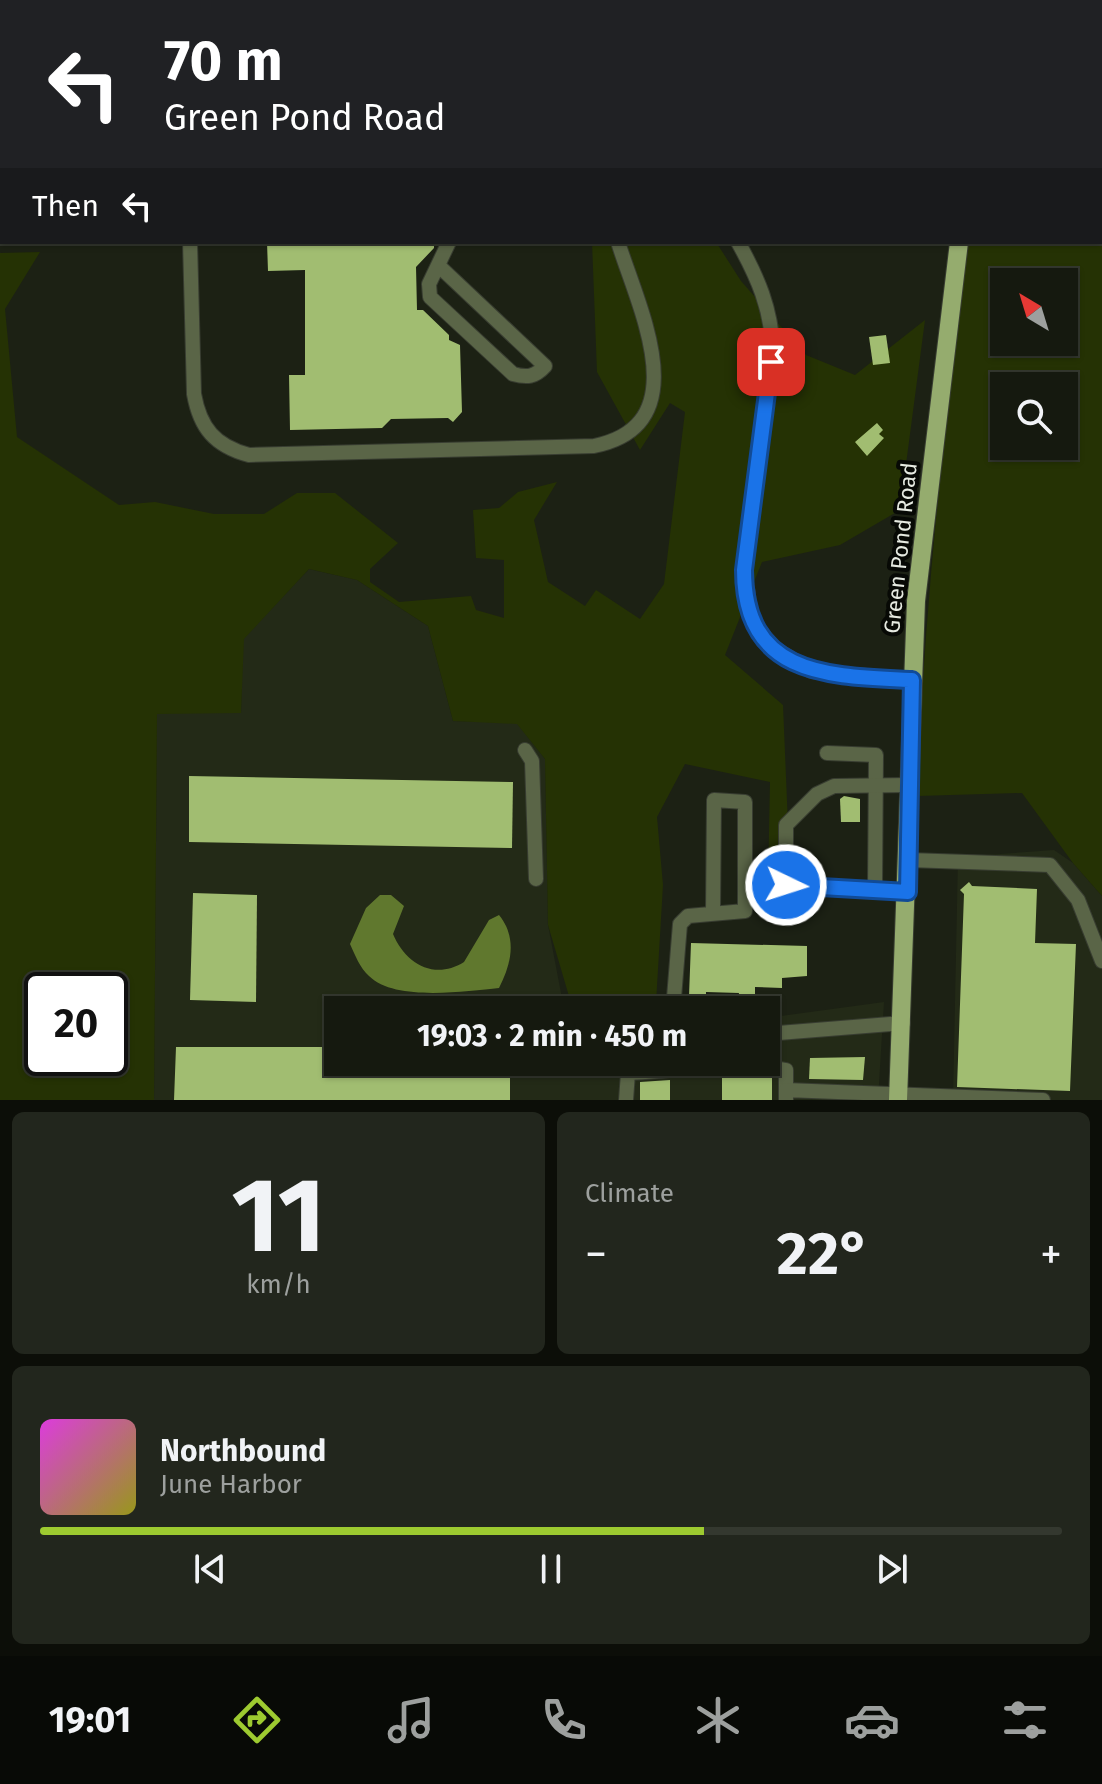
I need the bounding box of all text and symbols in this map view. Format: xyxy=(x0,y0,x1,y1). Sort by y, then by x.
text: 70 m xyxy=(164,28,283,95)
icon: left xyxy=(32,32,136,136)
text: Green Pond Road xyxy=(164,96,445,140)
icon: left xyxy=(115,184,159,228)
text: Then xyxy=(32,188,99,224)
north arrow xyxy=(990,268,1078,356)
map controls xyxy=(990,268,1078,460)
pin xyxy=(737,328,805,396)
icon: arrive xyxy=(749,340,793,384)
button: search xyxy=(990,372,1078,460)
street label: Green Pond Road xyxy=(878,461,923,635)
position arrow xyxy=(744,843,828,927)
speed limit sign: 20 xyxy=(24,972,128,1076)
text: 19:03 · 2 min · 450 m xyxy=(417,1018,687,1054)
text: 11 xyxy=(231,1154,326,1279)
text: Climate xyxy=(585,1178,674,1209)
text: 22° xyxy=(777,1218,870,1290)
text: − xyxy=(585,1228,607,1281)
text: + xyxy=(1040,1228,1062,1281)
text: km/h xyxy=(246,1269,311,1300)
text: Northbound xyxy=(160,1433,326,1469)
text: June Harbor xyxy=(160,1469,302,1500)
icon: previous xyxy=(188,1547,232,1591)
icon: pause xyxy=(529,1547,573,1591)
icon: next xyxy=(870,1547,914,1591)
icon: directions xyxy=(229,1692,285,1748)
icon: music xyxy=(383,1692,439,1748)
icon: phone xyxy=(536,1692,592,1748)
icon: climate xyxy=(690,1692,746,1748)
icon: car xyxy=(844,1692,900,1748)
icon: filters xyxy=(997,1692,1053,1748)
text: 19:01 xyxy=(49,1698,131,1742)

